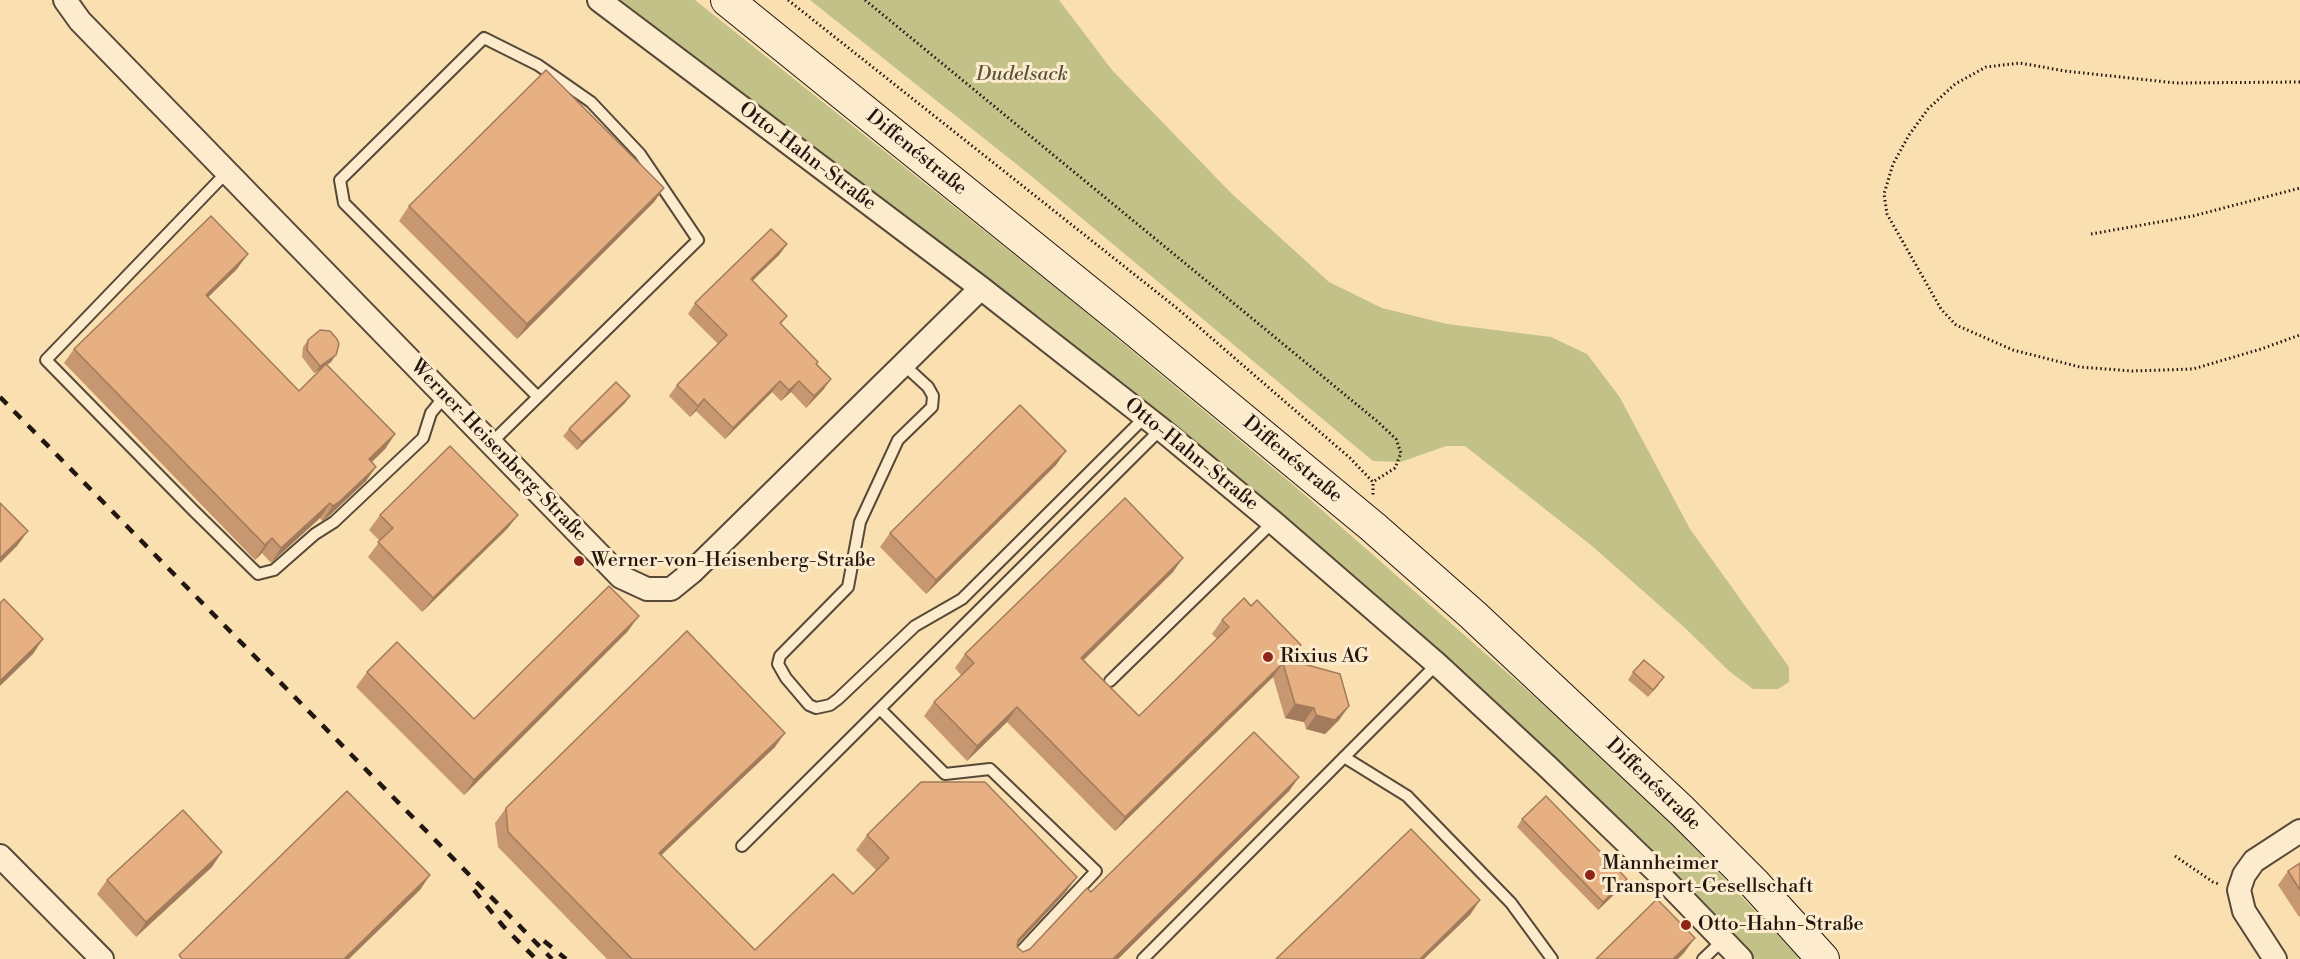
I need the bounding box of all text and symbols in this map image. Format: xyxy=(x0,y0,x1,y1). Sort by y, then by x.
park label: Dudelsack xyxy=(976,63,1068,87)
street label: Otto-Hahn-Straße xyxy=(734,98,880,216)
street label: Diffenéstraße xyxy=(861,105,971,201)
street label: Werner-Heisenberg-Straße xyxy=(405,355,591,547)
street label: Otto-Hahn-Straße xyxy=(1119,394,1263,516)
street label: Diffenéstraße xyxy=(1237,411,1347,509)
place label: Werner-von-Heisenberg-Straße xyxy=(591,549,876,573)
marker: Werner-von-Heisenberg-Straße xyxy=(572,554,586,568)
place label: Rixius AG xyxy=(1280,645,1369,669)
marker: Rixius AG xyxy=(1261,650,1275,664)
street label: Diffenéstraße xyxy=(1601,734,1705,836)
place label: Mannheimer Transport-Gesellschaft xyxy=(1602,852,1813,899)
marker: Mannheimer Transport-Gesellschaft xyxy=(1583,868,1597,882)
place label: Otto-Hahn-Straße xyxy=(1698,913,1864,937)
marker: Otto-Hahn-Straße xyxy=(1679,918,1693,932)

